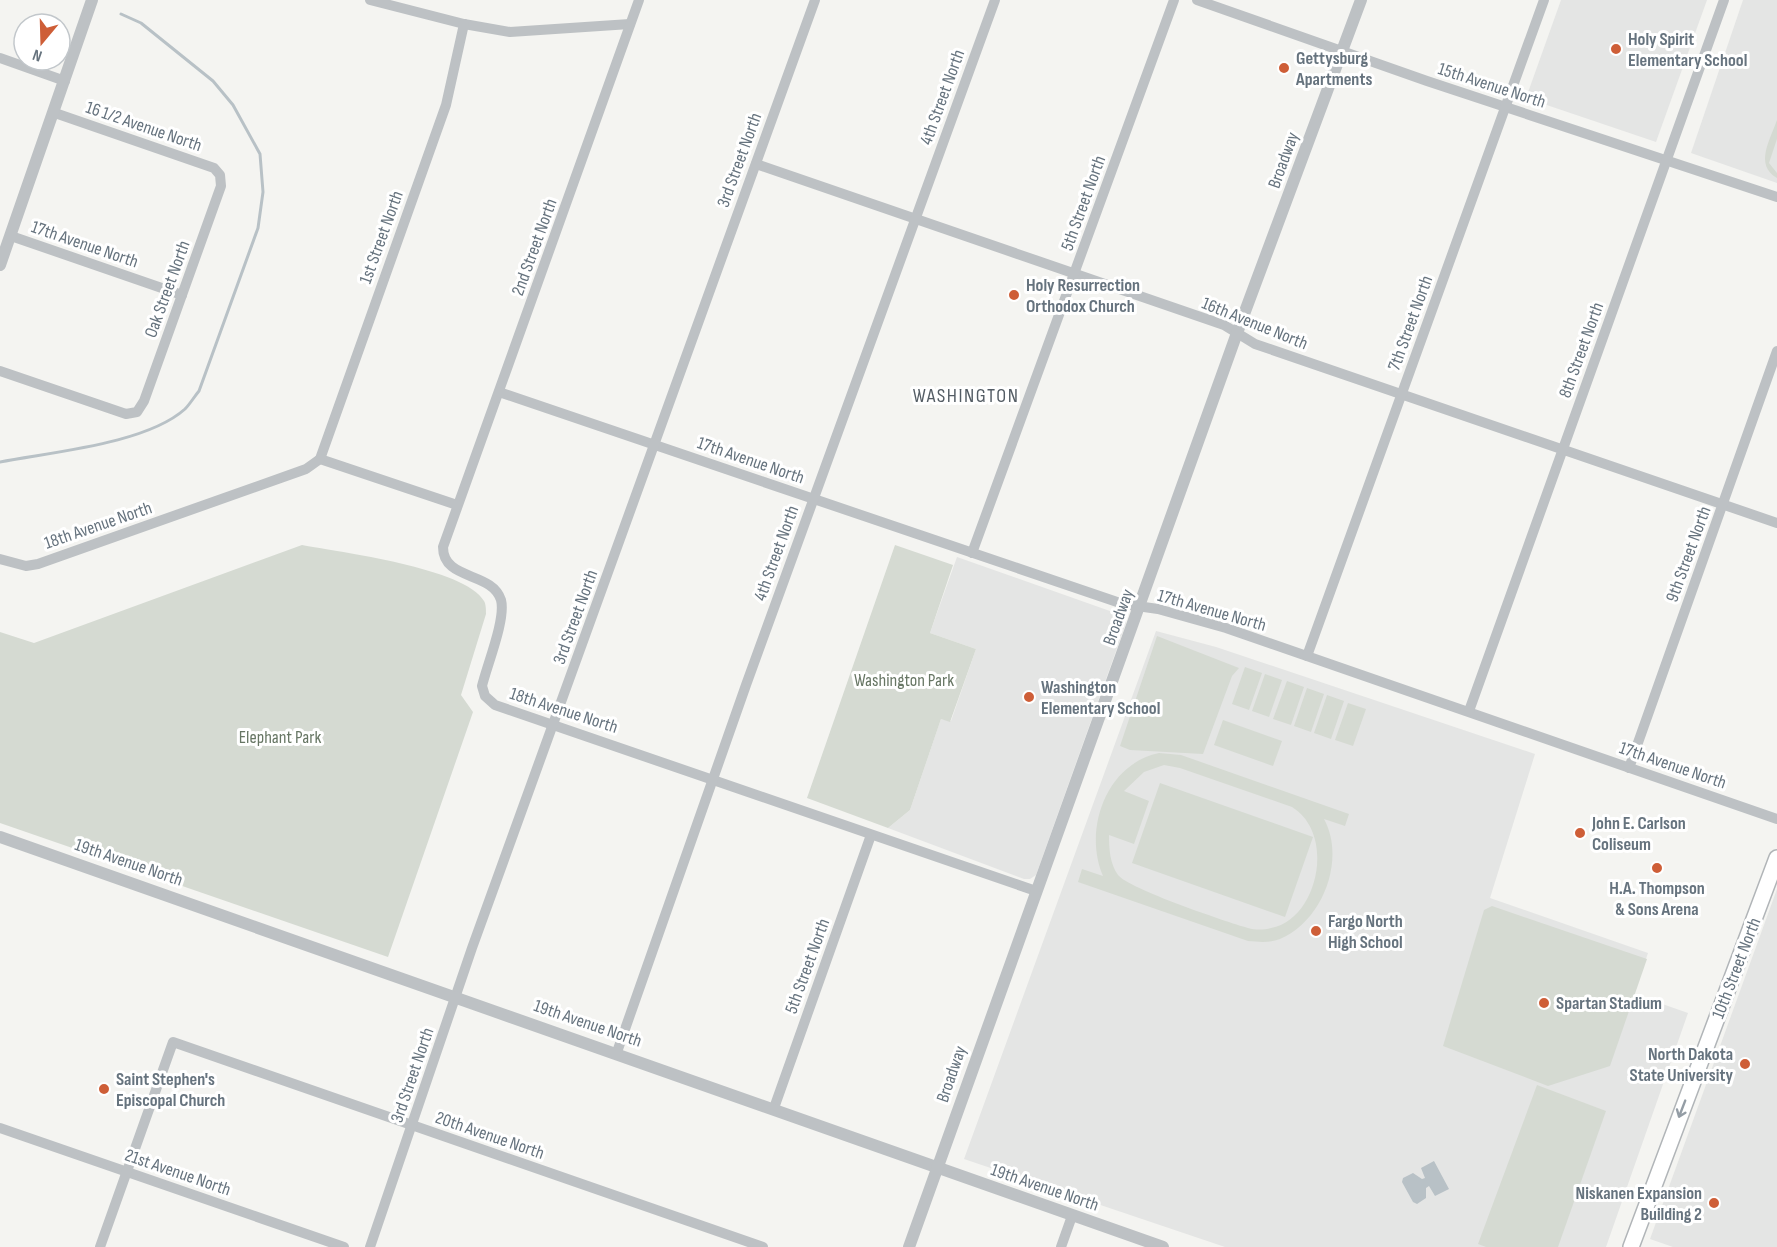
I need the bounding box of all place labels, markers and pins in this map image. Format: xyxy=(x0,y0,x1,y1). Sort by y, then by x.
place label: Holy Spirit Elementary School xyxy=(1628,29,1747,71)
marker: Holy Spirit Elementary School xyxy=(1609,42,1623,56)
place label: Gettysburg Apartments xyxy=(1295,48,1372,90)
marker: Gettysburg Apartments xyxy=(1277,61,1291,75)
place label: Holy Resurrection Orthodox Church xyxy=(1026,275,1140,317)
marker: Holy Resurrection Orthodox Church xyxy=(1007,288,1021,302)
place label: Washington Elementary School xyxy=(1041,677,1160,719)
marker: Washington Elementary School xyxy=(1022,690,1036,704)
place label: John E. Carlson Coliseum xyxy=(1591,813,1686,855)
marker: John E. Carlson Coliseum xyxy=(1573,826,1587,840)
marker: H.A. Thompson & Sons Arena xyxy=(1650,861,1664,875)
place label: H.A. Thompson & Sons Arena xyxy=(1609,878,1705,920)
place label: Fargo North High School xyxy=(1328,911,1403,953)
marker: Fargo North High School xyxy=(1309,924,1323,938)
place label: Spartan Stadium xyxy=(1556,993,1662,1014)
marker: Spartan Stadium xyxy=(1537,996,1551,1010)
place label: North Dakota State University xyxy=(1630,1044,1734,1086)
marker: North Dakota State University xyxy=(1738,1057,1752,1071)
place label: Saint Stephen's Episcopal Church xyxy=(116,1069,225,1111)
marker: Saint Stephen's Episcopal Church xyxy=(97,1082,111,1096)
place label: Niskanen Expansion Building 2 xyxy=(1576,1183,1702,1225)
marker: Niskanen Expansion Building 2 xyxy=(1707,1196,1721,1210)

